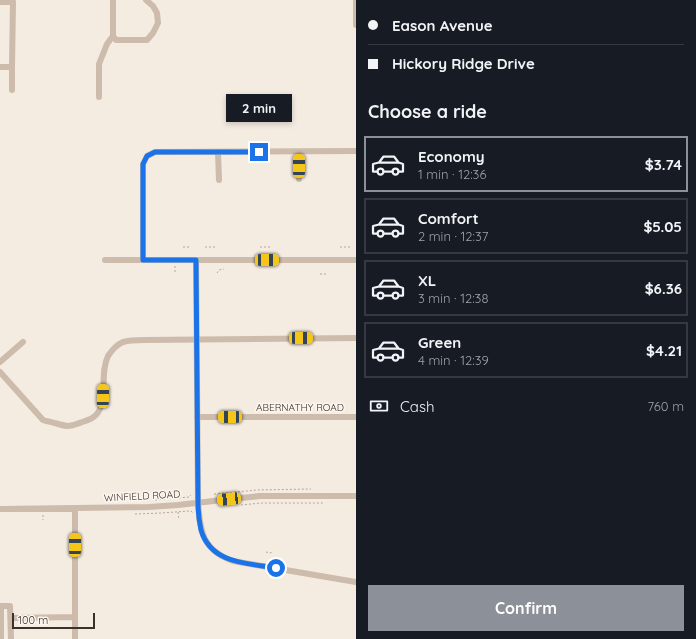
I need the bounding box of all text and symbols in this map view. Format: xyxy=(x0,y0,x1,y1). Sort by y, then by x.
text: Eason Avenue xyxy=(392,16,493,35)
text: Hickory Ridge Drive xyxy=(392,54,535,73)
callout: 2 min xyxy=(226,94,292,122)
text: 2 min xyxy=(242,100,276,116)
text: Choose a ride xyxy=(368,100,487,123)
route end xyxy=(250,143,268,161)
icon: car xyxy=(370,146,406,182)
text: Economy xyxy=(418,147,485,166)
car xyxy=(293,154,305,178)
text: $3.74 xyxy=(645,155,682,174)
text: 1 min · 12:36 xyxy=(418,166,486,182)
icon: car xyxy=(370,208,406,244)
text: Comfort xyxy=(418,209,479,228)
text: $5.05 xyxy=(643,217,682,236)
text: 2 min · 12:37 xyxy=(418,228,488,244)
car xyxy=(255,254,279,266)
icon: car xyxy=(370,270,406,306)
text: XL xyxy=(418,271,436,290)
text: $6.36 xyxy=(645,279,682,298)
text: 3 min · 12:38 xyxy=(418,290,488,306)
car xyxy=(289,332,313,344)
icon: car xyxy=(370,332,406,368)
text: Green xyxy=(418,333,461,352)
text: $4.21 xyxy=(646,341,682,360)
text: 4 min · 12:39 xyxy=(418,352,489,368)
car xyxy=(97,384,109,408)
icon: cash xyxy=(368,395,390,417)
text: Cash xyxy=(400,397,434,416)
text: 760 m xyxy=(648,398,684,414)
street label: ABERNATHY ROAD xyxy=(256,401,344,414)
car xyxy=(218,411,242,423)
street label: WINFIELD ROAD xyxy=(104,488,180,504)
car xyxy=(216,492,242,506)
car xyxy=(69,533,81,557)
route start xyxy=(267,559,285,577)
button: Confirm xyxy=(368,585,684,631)
scale bar xyxy=(12,611,95,630)
text: 100 m xyxy=(18,613,48,627)

